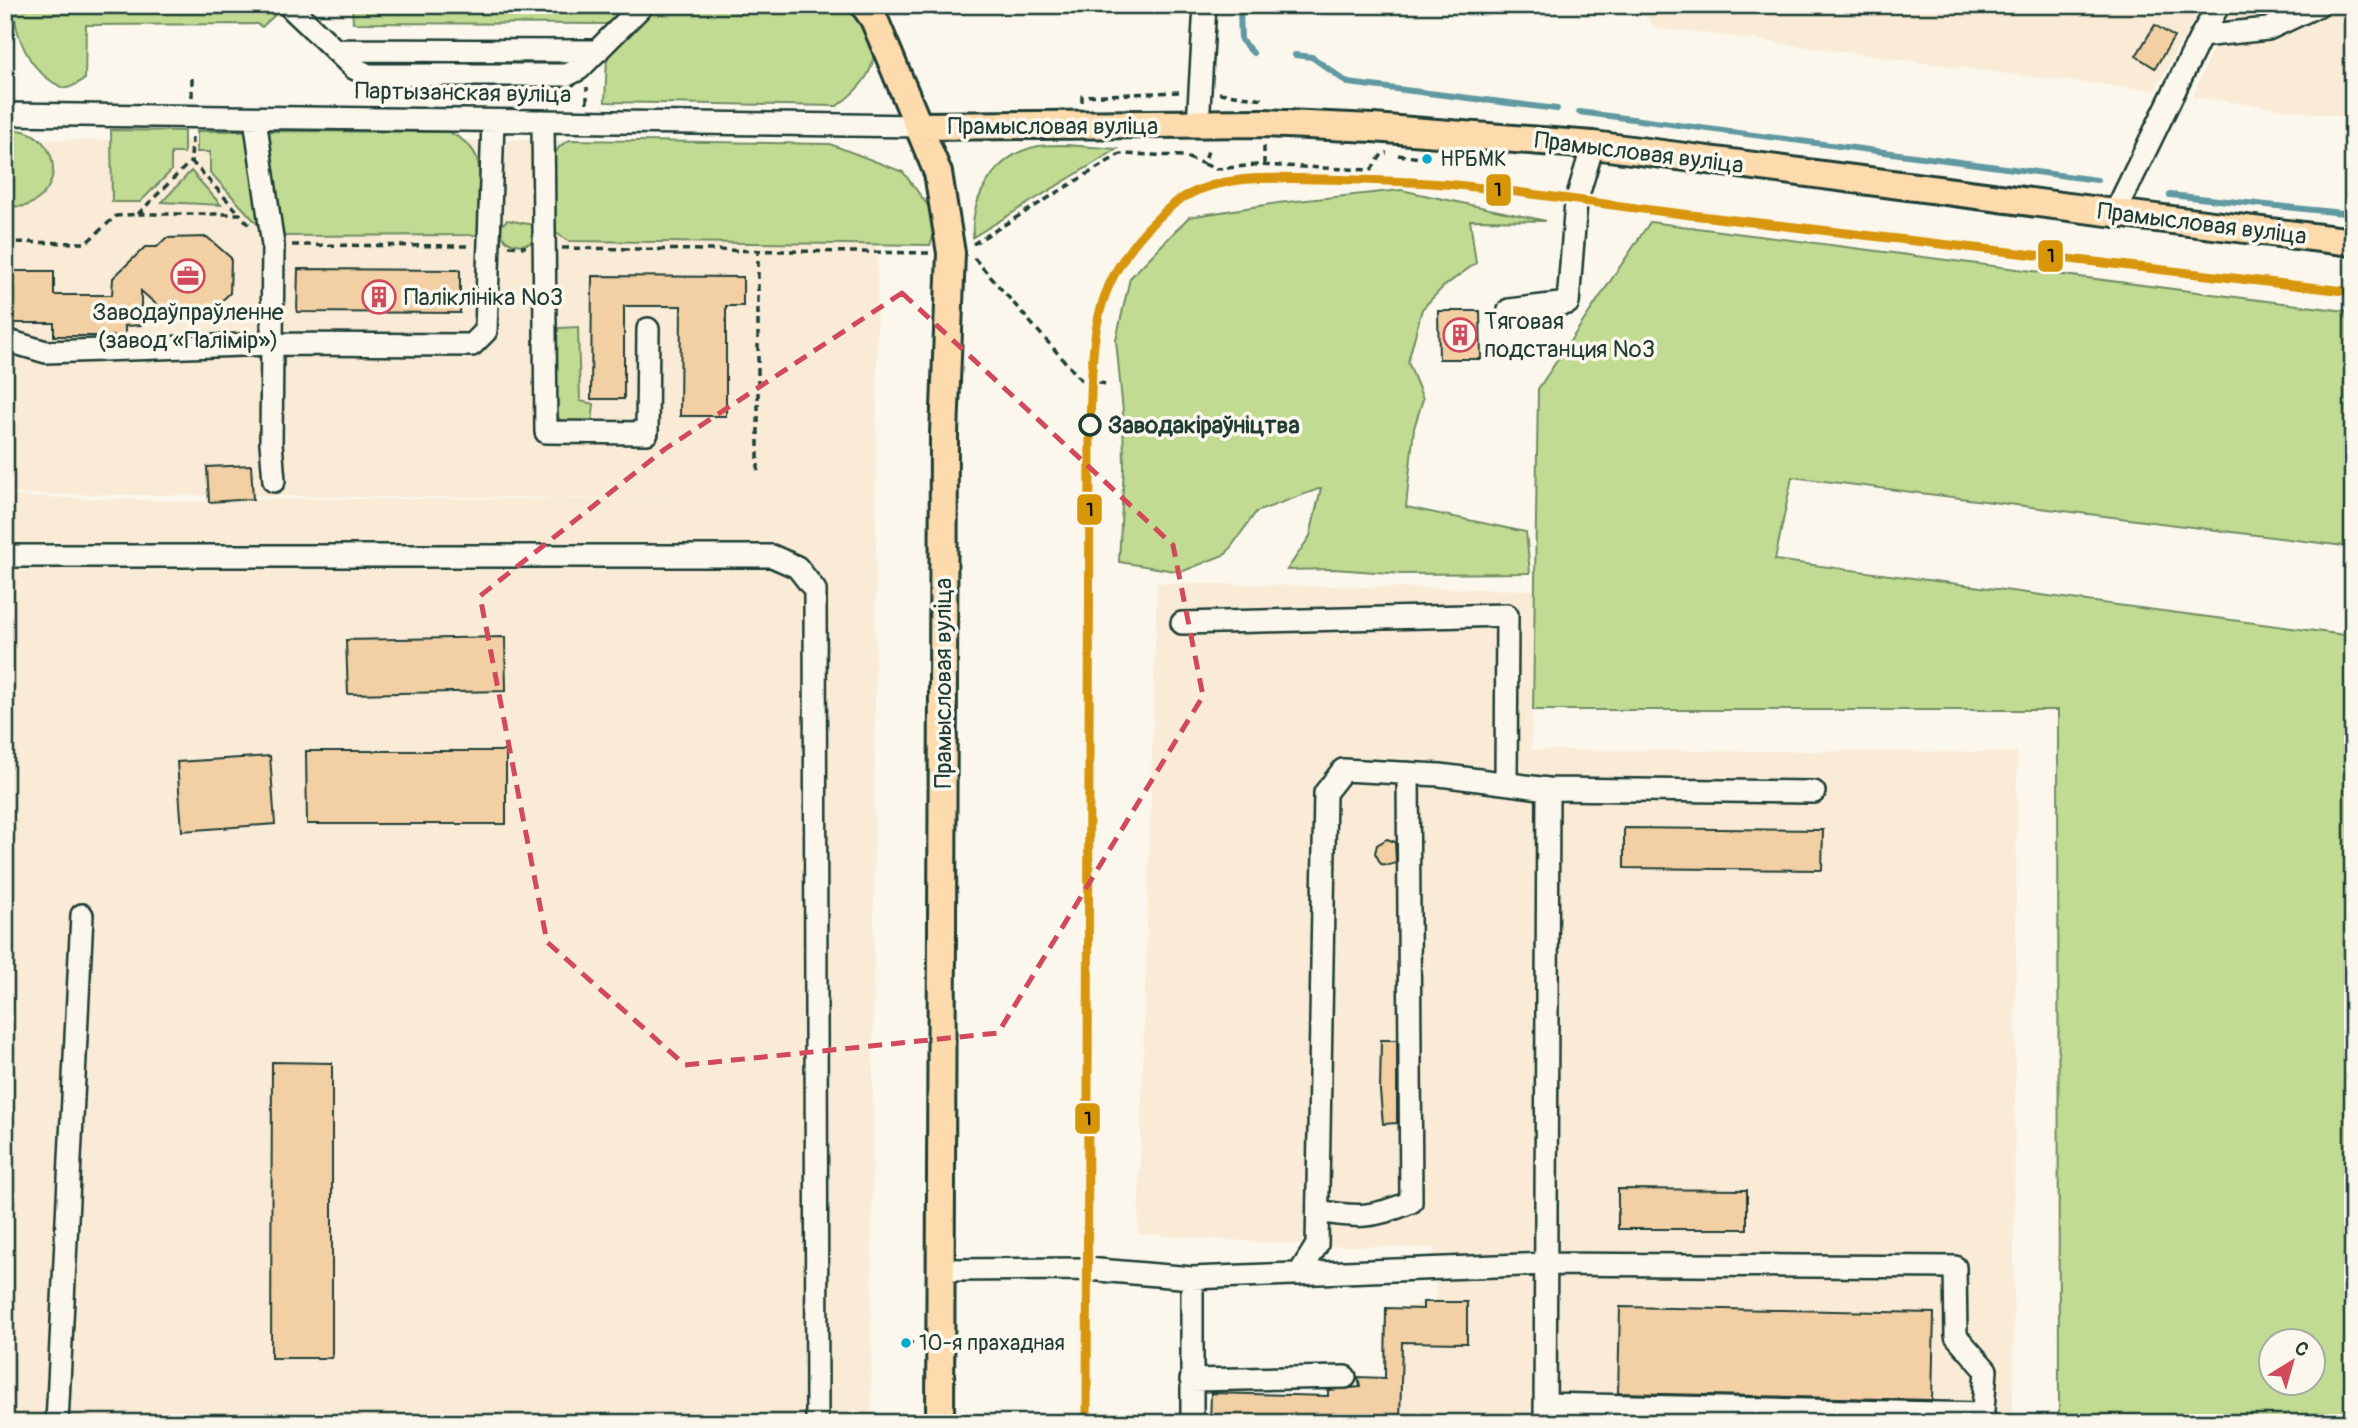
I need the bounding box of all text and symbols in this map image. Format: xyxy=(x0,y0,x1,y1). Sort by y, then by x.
street label: Партызанская вуліца xyxy=(355,77,571,109)
street label: Прамысловая вуліца xyxy=(948,112,1158,141)
street label: Прамысловая вуліца xyxy=(1533,126,1745,180)
place label: НРБМК xyxy=(1440,145,1507,173)
marker: НРБМК xyxy=(1420,152,1434,166)
line badge: 1 xyxy=(1485,173,1512,207)
text: 1 xyxy=(1494,178,1502,202)
street label: Прамысловая вуліца xyxy=(2096,197,2308,251)
line badge: 1 xyxy=(2037,239,2064,273)
text: 1 xyxy=(2047,244,2055,268)
office icon: Заводаўпраўленне (завод «Палімір») xyxy=(169,257,207,295)
building icon: Паліклініка №3 xyxy=(360,278,398,316)
place label: Паліклініка №3 xyxy=(404,283,563,312)
place label: Заводаўпраўленне (завод «Палімір») xyxy=(92,298,284,355)
place label: Тяговая подстанция №3 xyxy=(1484,307,1655,364)
building icon: Тяговая подстанция №3 xyxy=(1441,316,1479,354)
place label: Заводакіраўніцтва xyxy=(1108,411,1300,440)
marker: Заводакіраўніцтва xyxy=(1079,414,1101,436)
line badge: 1 xyxy=(1076,493,1103,526)
text: 1 xyxy=(1086,498,1094,522)
street label: Прамысловая вуліца xyxy=(929,578,958,788)
line badge: 1 xyxy=(1074,1102,1101,1135)
text: 1 xyxy=(1084,1107,1092,1131)
north arrow xyxy=(2256,1326,2326,1396)
place label: 10-я прахадная xyxy=(919,1329,1065,1357)
marker: 10-я прахадная xyxy=(899,1336,913,1350)
text: С xyxy=(2290,1336,2314,1362)

